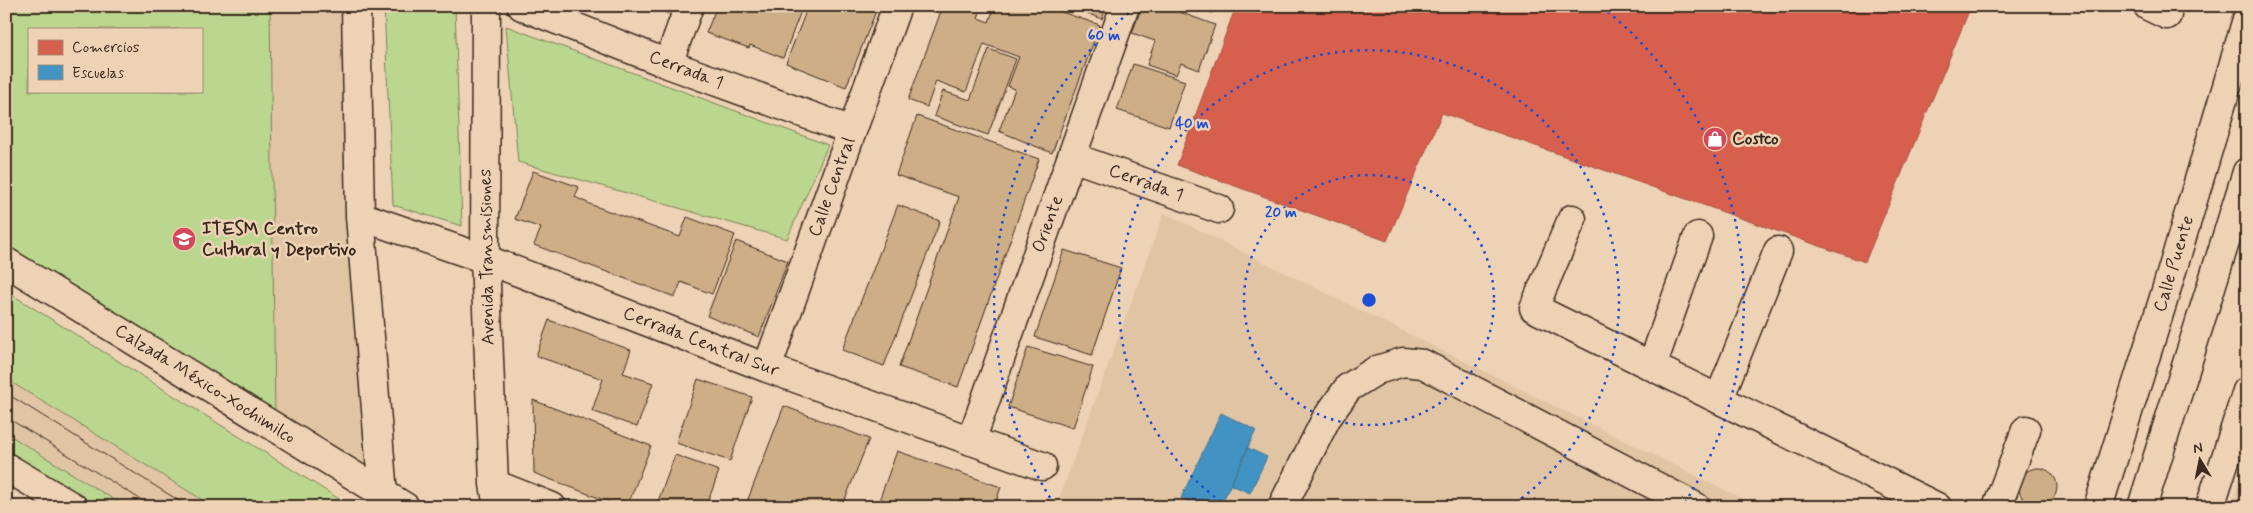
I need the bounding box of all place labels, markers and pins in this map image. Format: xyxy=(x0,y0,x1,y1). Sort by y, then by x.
shop icon: Costco xyxy=(1702,126,1728,152)
place label: Costco xyxy=(1732,127,1779,151)
place label: ITESM Centro Cultural y Deportivo xyxy=(202,217,356,262)
school or university icon: ITESM Centro Cultural y Deportivo xyxy=(171,226,197,252)
centre of rings xyxy=(1360,291,1378,309)

